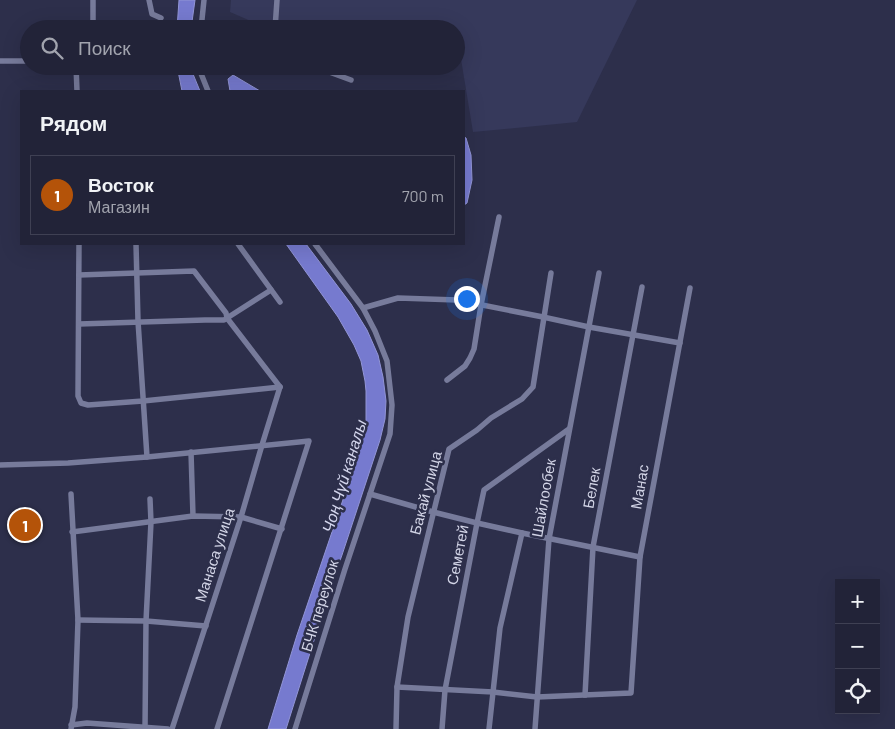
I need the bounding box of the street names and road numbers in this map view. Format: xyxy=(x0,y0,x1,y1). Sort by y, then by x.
street label: Бакай улица xyxy=(405,448,445,537)
street label: Шайлообек xyxy=(527,457,559,538)
street label: Манас xyxy=(626,463,652,511)
street label: Белек xyxy=(579,465,604,510)
street label: Манаса улица xyxy=(190,505,238,604)
street label: Семетей xyxy=(442,523,472,586)
street label: БЧК переулок xyxy=(297,557,342,654)

